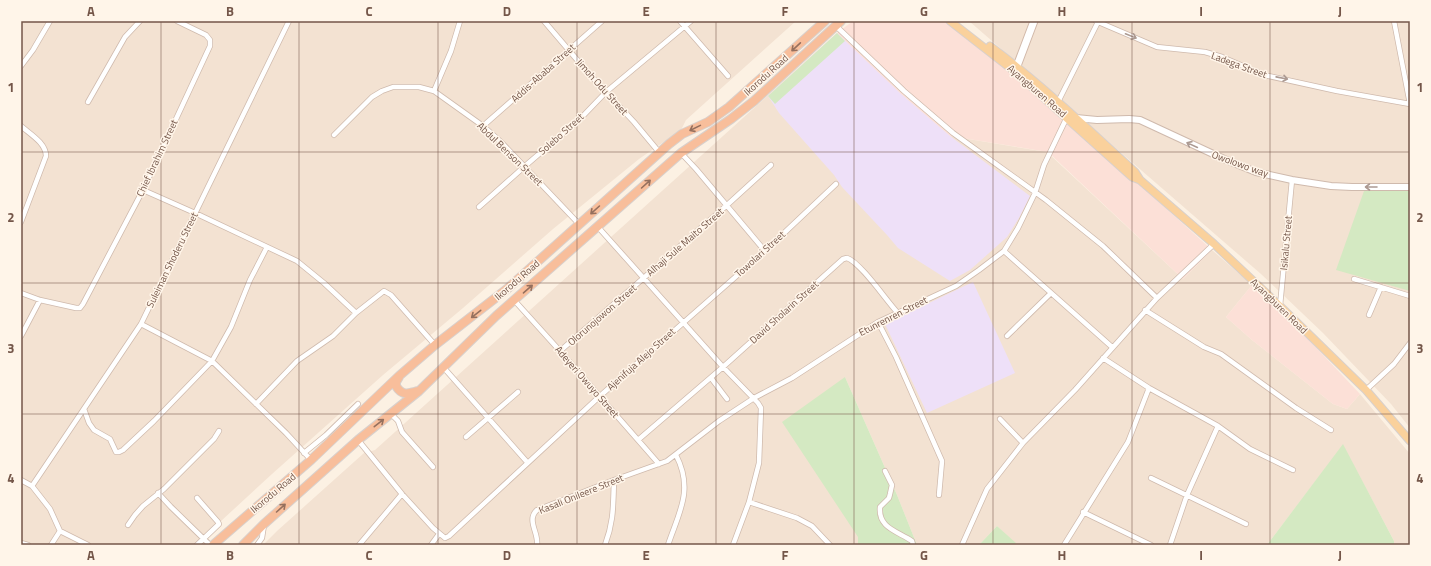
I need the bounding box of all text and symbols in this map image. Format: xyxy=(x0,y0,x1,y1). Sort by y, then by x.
text: A xyxy=(87,1,95,21)
text: B xyxy=(226,1,234,21)
text: C xyxy=(365,1,373,21)
text: D xyxy=(503,1,511,21)
text: E xyxy=(642,1,650,21)
text: F xyxy=(782,1,789,21)
text: G xyxy=(920,1,928,21)
text: H xyxy=(1058,1,1066,21)
text: I xyxy=(1199,1,1203,21)
text: J xyxy=(1338,1,1342,21)
one-way arrow xyxy=(1125,33,1137,41)
street label: Addis-Ababa Street xyxy=(508,40,579,106)
one-way arrow xyxy=(791,43,801,52)
street label: Ladega Street xyxy=(1209,48,1269,82)
street label: Ikorodu Road xyxy=(740,51,792,99)
street label: Jimoh Odu Street xyxy=(573,55,632,119)
street label: Ayangburen Road xyxy=(1004,61,1070,121)
one-way arrow xyxy=(1276,75,1289,83)
text: 1 xyxy=(7,77,15,97)
text: 1 xyxy=(1416,77,1424,97)
street label: Solebo Street xyxy=(535,109,587,159)
street label: Chief Ibrahim Street xyxy=(133,116,182,199)
street label: Abdul Benson Street xyxy=(474,119,547,190)
one-way arrow xyxy=(689,125,701,132)
one-way arrow xyxy=(1186,141,1198,148)
street label: Owolowo way xyxy=(1210,147,1271,181)
one-way arrow xyxy=(641,180,651,189)
one-way arrow xyxy=(1365,183,1378,191)
street label: Alhaji Sule Maito Street xyxy=(643,204,727,280)
one-way arrow xyxy=(590,205,600,215)
text: 2 xyxy=(7,207,15,227)
text: 2 xyxy=(1416,207,1424,227)
street label: Suleiman Shoderu Street xyxy=(142,209,202,310)
street label: Isikalu Street xyxy=(1276,215,1296,271)
street label: Towolari Street xyxy=(731,227,789,281)
street label: Ikorodu Road xyxy=(491,256,543,304)
street label: Ayangburen Road xyxy=(1247,275,1311,337)
street label: David Sholarin Street xyxy=(746,277,822,347)
street label: Olorunojowon Street xyxy=(564,280,640,349)
one-way arrow xyxy=(522,284,533,293)
street label: Etunrenren Street xyxy=(856,292,930,340)
one-way arrow xyxy=(471,310,482,318)
street label: Ajenifuja Alejo Street xyxy=(603,324,679,394)
text: 3 xyxy=(7,338,15,358)
text: 3 xyxy=(1416,338,1424,358)
street label: Adeyeri Owuyo Street xyxy=(551,343,623,422)
one-way arrow xyxy=(374,419,385,427)
text: 4 xyxy=(7,468,15,488)
text: 4 xyxy=(1416,468,1424,488)
street label: Ikorodu Road xyxy=(247,469,299,517)
street label: Kasali Onileere Street xyxy=(536,470,626,518)
one-way arrow xyxy=(276,504,286,513)
text: A xyxy=(87,545,95,565)
text: B xyxy=(226,545,234,565)
text: C xyxy=(365,545,373,565)
text: D xyxy=(503,545,511,565)
text: E xyxy=(642,545,650,565)
text: F xyxy=(782,545,789,565)
text: G xyxy=(920,545,928,565)
text: H xyxy=(1058,545,1066,565)
text: I xyxy=(1199,545,1203,565)
text: J xyxy=(1338,545,1342,565)

